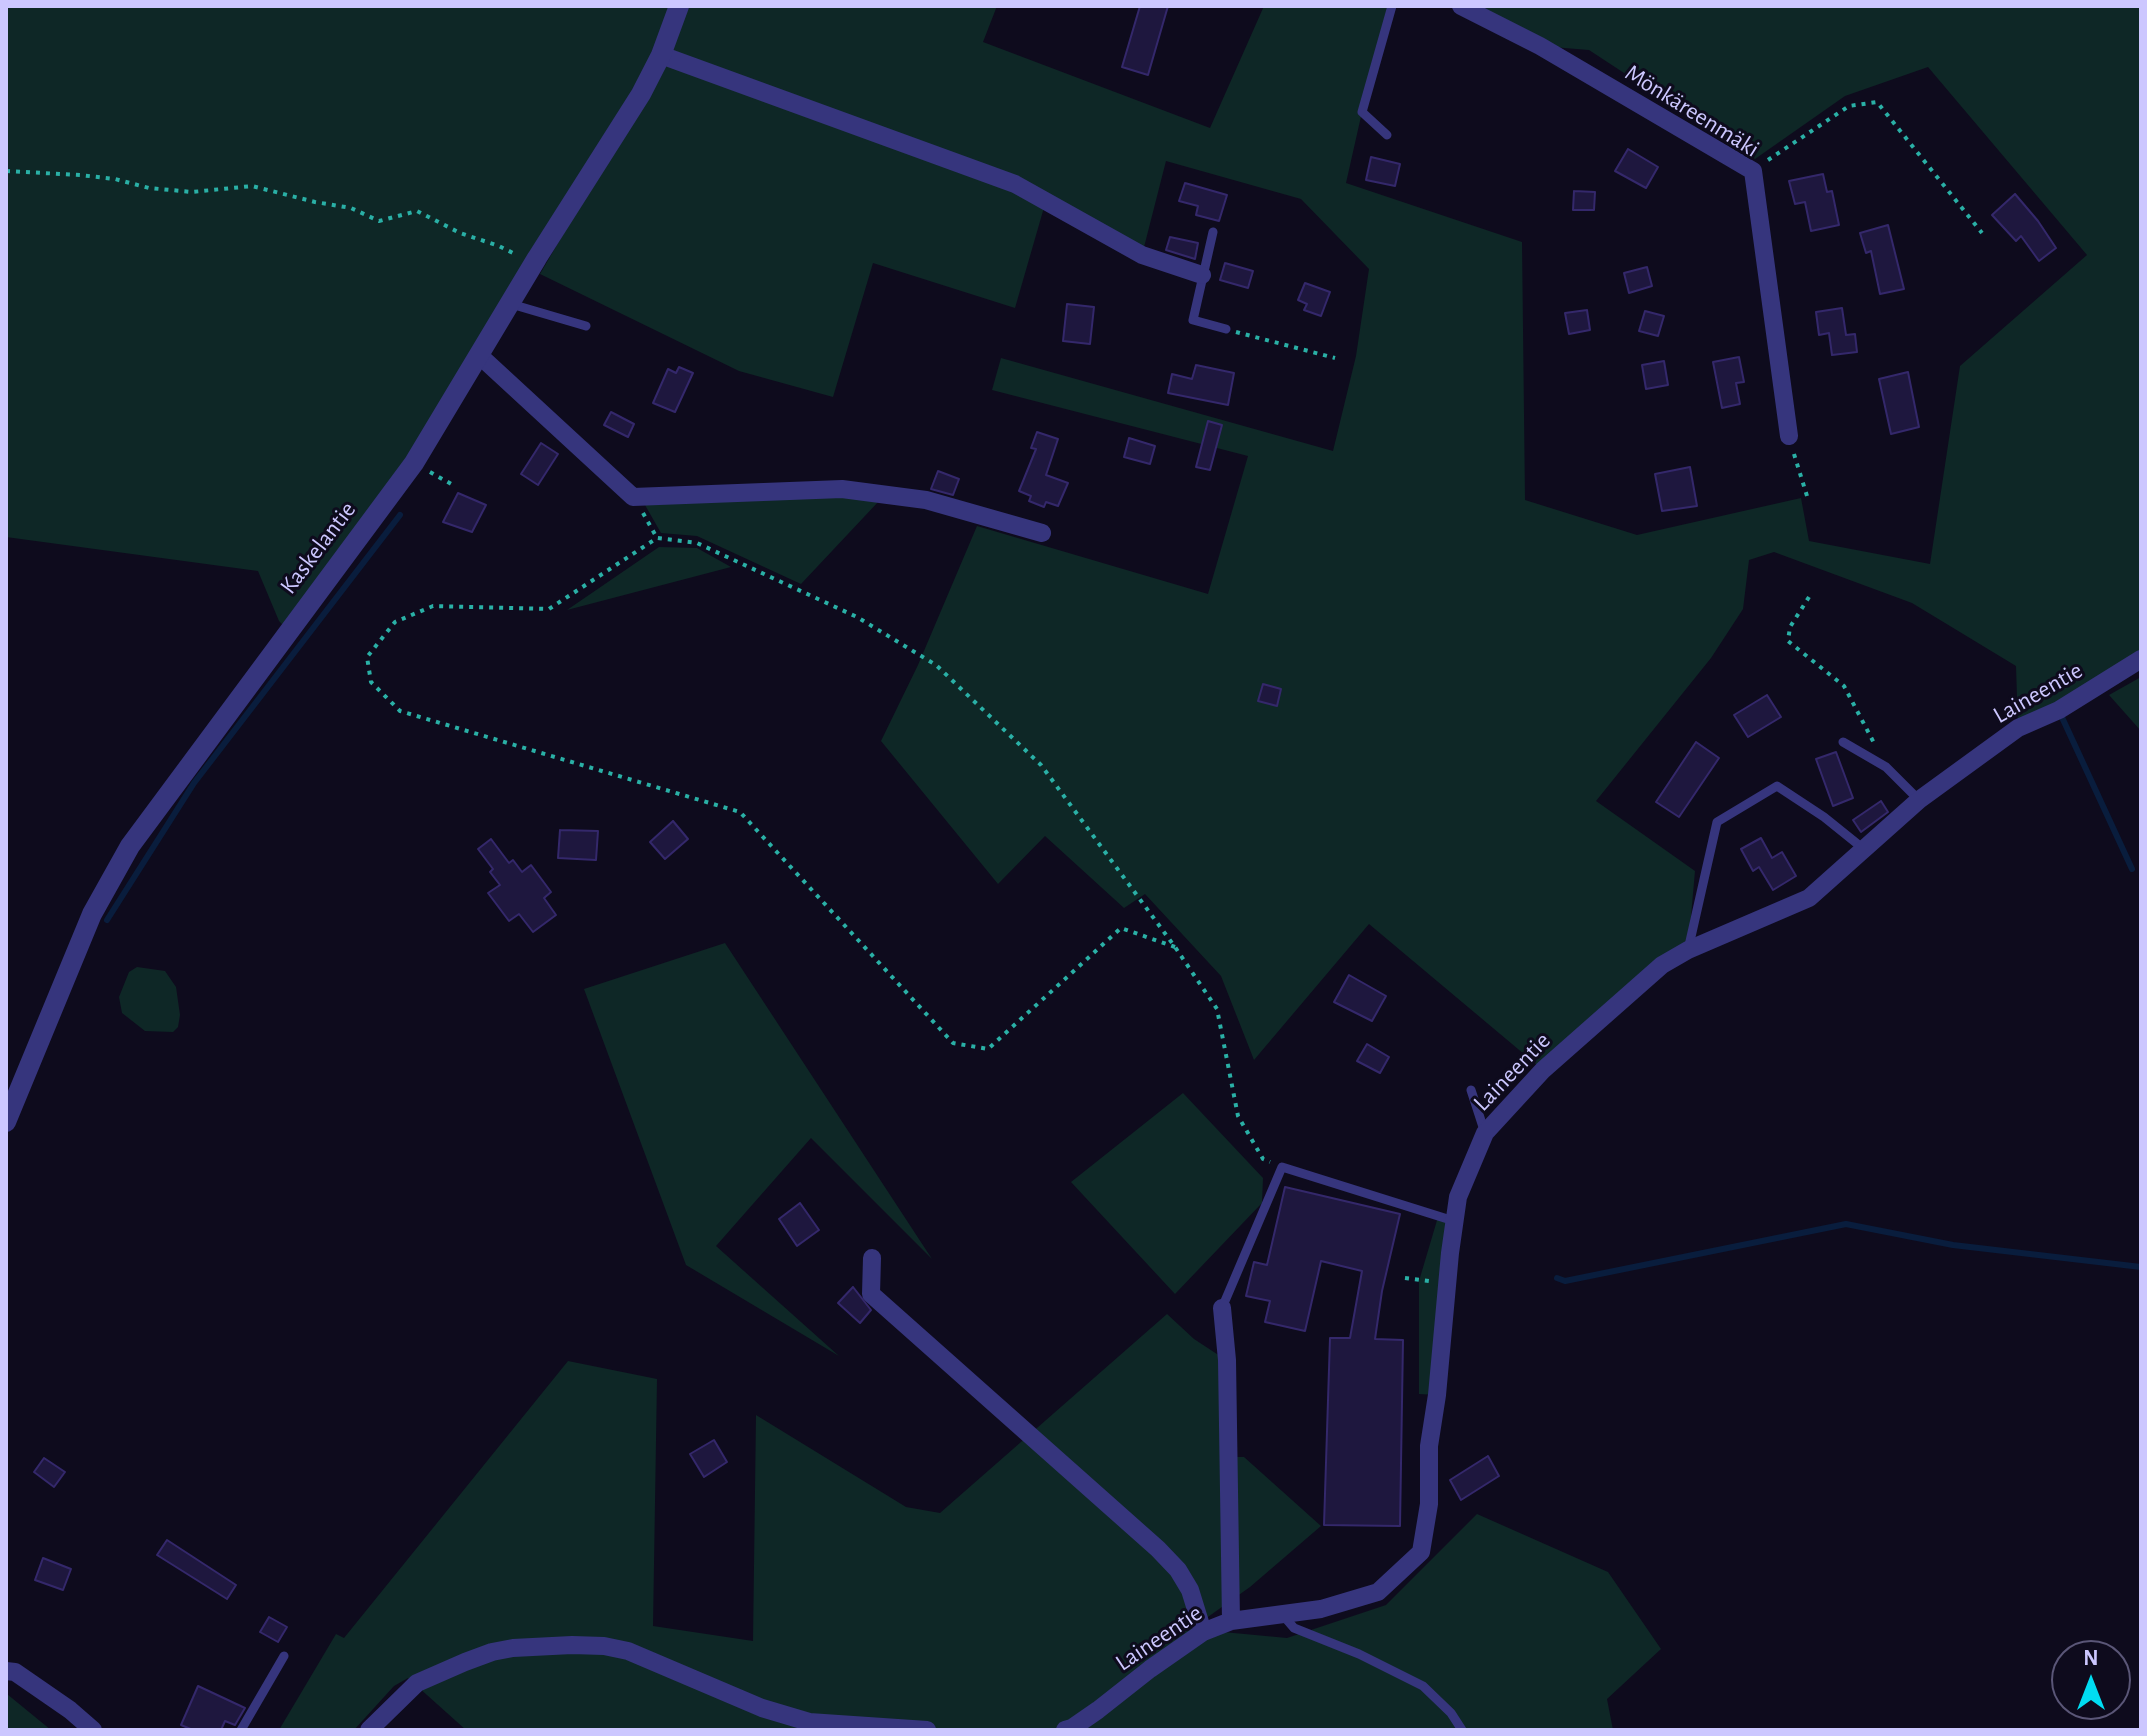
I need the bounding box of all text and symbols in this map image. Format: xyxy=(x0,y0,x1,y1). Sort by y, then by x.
street label: Mönkäreenmäki xyxy=(1620,58,1764,164)
street label: Kaskelantie xyxy=(274,496,362,600)
street label: Laineentie xyxy=(1988,656,2088,730)
street label: Laineentie xyxy=(1467,1027,1557,1117)
street label: Laineentie xyxy=(1110,1599,1208,1677)
north arrow xyxy=(2051,1640,2131,1720)
text: N xyxy=(2083,1647,2099,1669)

